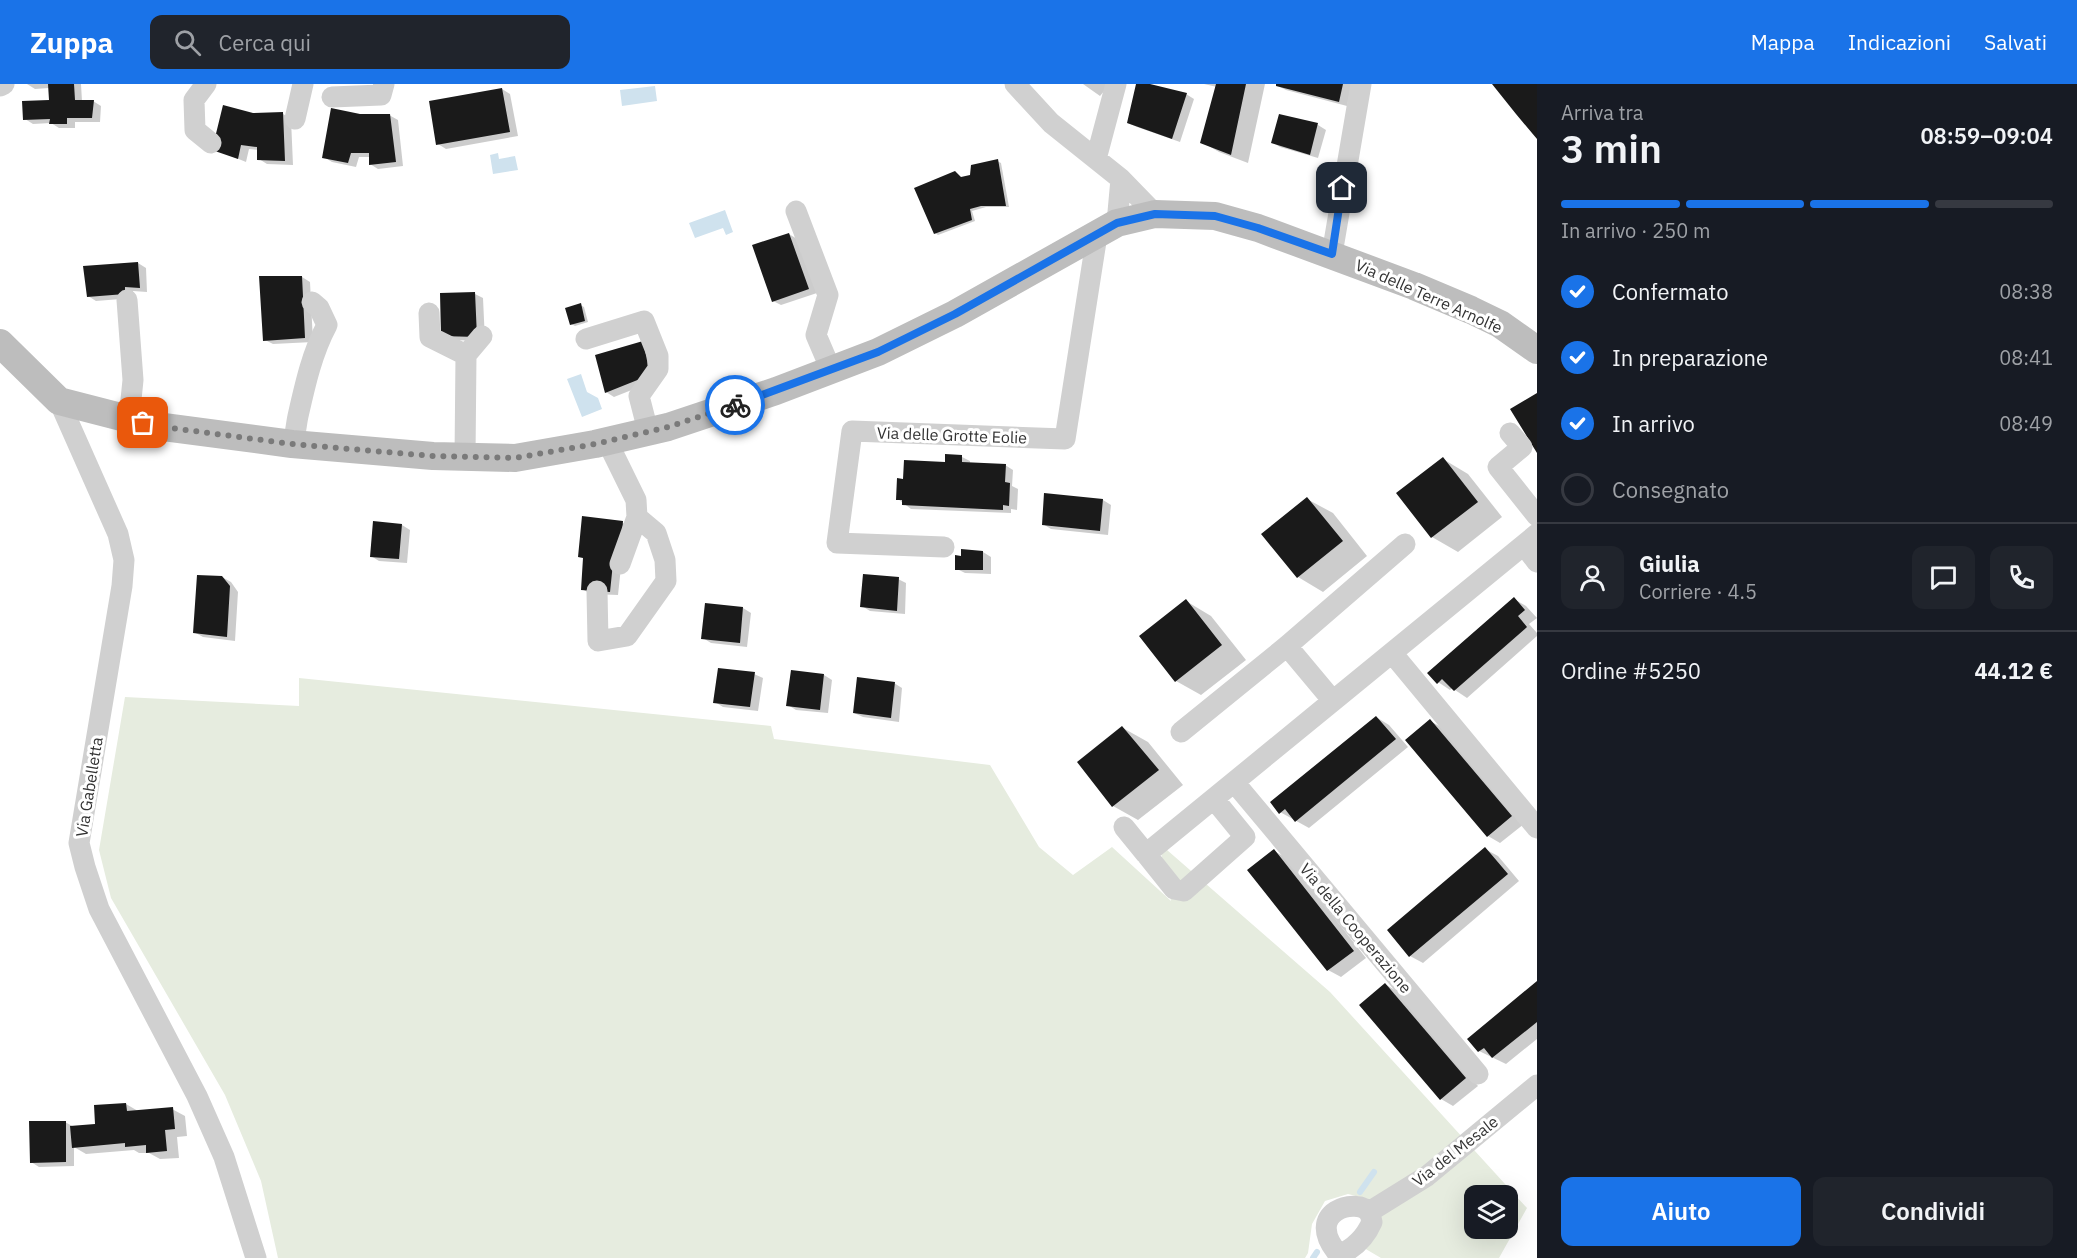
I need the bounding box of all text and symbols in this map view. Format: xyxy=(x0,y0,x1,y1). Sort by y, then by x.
search box xyxy=(150,15,570,69)
text: Zuppa xyxy=(30,24,114,61)
icon: search xyxy=(171,26,204,59)
text: Cerca qui xyxy=(219,28,311,57)
text: Mappa xyxy=(1751,28,1815,56)
text: Indicazioni xyxy=(1848,28,1951,56)
text: Salvati xyxy=(1984,28,2047,56)
text: Arriva tra xyxy=(1561,99,1644,126)
text: 08:59–09:04 xyxy=(1920,121,2053,150)
text: 3 min xyxy=(1561,123,1662,174)
pin xyxy=(1316,162,1367,213)
icon: home xyxy=(1325,171,1358,204)
text: In arrivo · 250 m xyxy=(1561,217,1710,244)
street label: Via delle Terre Arnolfe xyxy=(1352,255,1506,338)
icon: check xyxy=(1561,275,1594,308)
text: Confermato xyxy=(1612,277,1729,306)
text: 08:38 xyxy=(1999,278,2053,305)
icon: check xyxy=(1561,341,1594,374)
text: In preparazione xyxy=(1612,343,1768,372)
text: 08:41 xyxy=(1999,344,2053,371)
courier xyxy=(705,375,765,435)
icon: bike xyxy=(719,389,752,422)
pin xyxy=(117,397,168,448)
icon: bag xyxy=(126,406,159,439)
icon: check xyxy=(1561,407,1594,440)
text: In arrivo xyxy=(1612,409,1695,438)
text: 08:49 xyxy=(1999,410,2053,437)
street label: Via delle Grotte Eolie xyxy=(877,422,1028,448)
text: Consegnato xyxy=(1612,475,1729,504)
button: person xyxy=(1561,546,1624,609)
button: chat xyxy=(1912,546,1975,609)
button: phone xyxy=(1990,546,2053,609)
text: Giulia xyxy=(1639,549,1700,578)
text: Corriere · 4.5 xyxy=(1639,578,1757,605)
text: Ordine #5250 xyxy=(1561,656,1701,685)
text: 44.12 € xyxy=(1974,656,2053,685)
street label: Via Gabelletta xyxy=(71,735,107,838)
street label: Via della Cooperazione xyxy=(1296,859,1416,997)
street label: Via del Mesale xyxy=(1408,1111,1502,1191)
button: Aiuto xyxy=(1561,1177,1801,1246)
button: Condividi xyxy=(1813,1177,2053,1246)
map controls xyxy=(1464,1185,1518,1239)
button: layers xyxy=(1464,1185,1518,1239)

